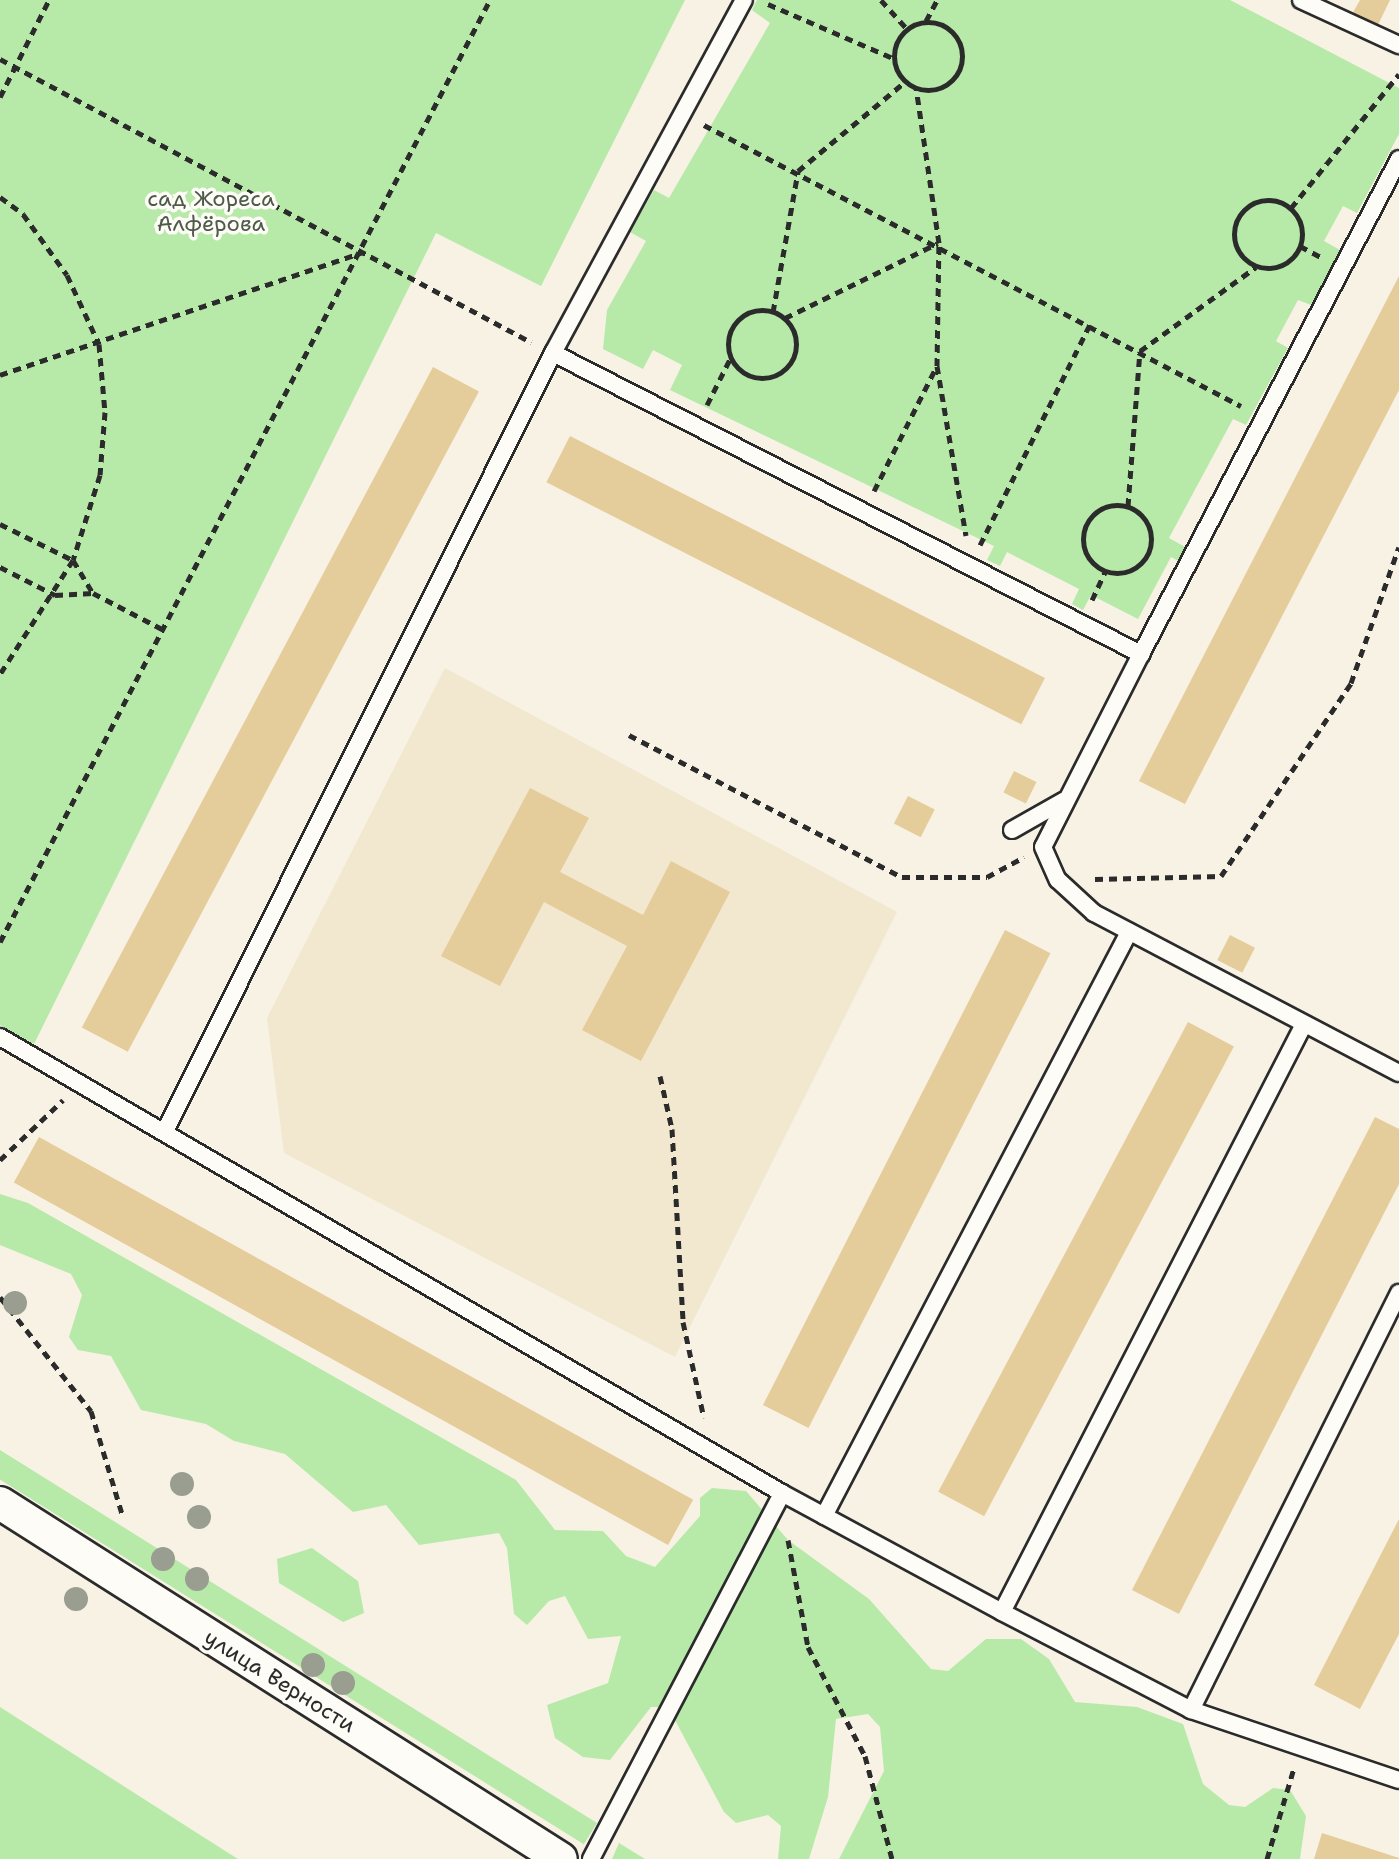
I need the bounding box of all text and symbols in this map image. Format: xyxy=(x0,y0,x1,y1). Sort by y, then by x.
park label: сад Жореса Алфёрова xyxy=(147,185,275,236)
street label: улица Верности xyxy=(200,1624,360,1738)

